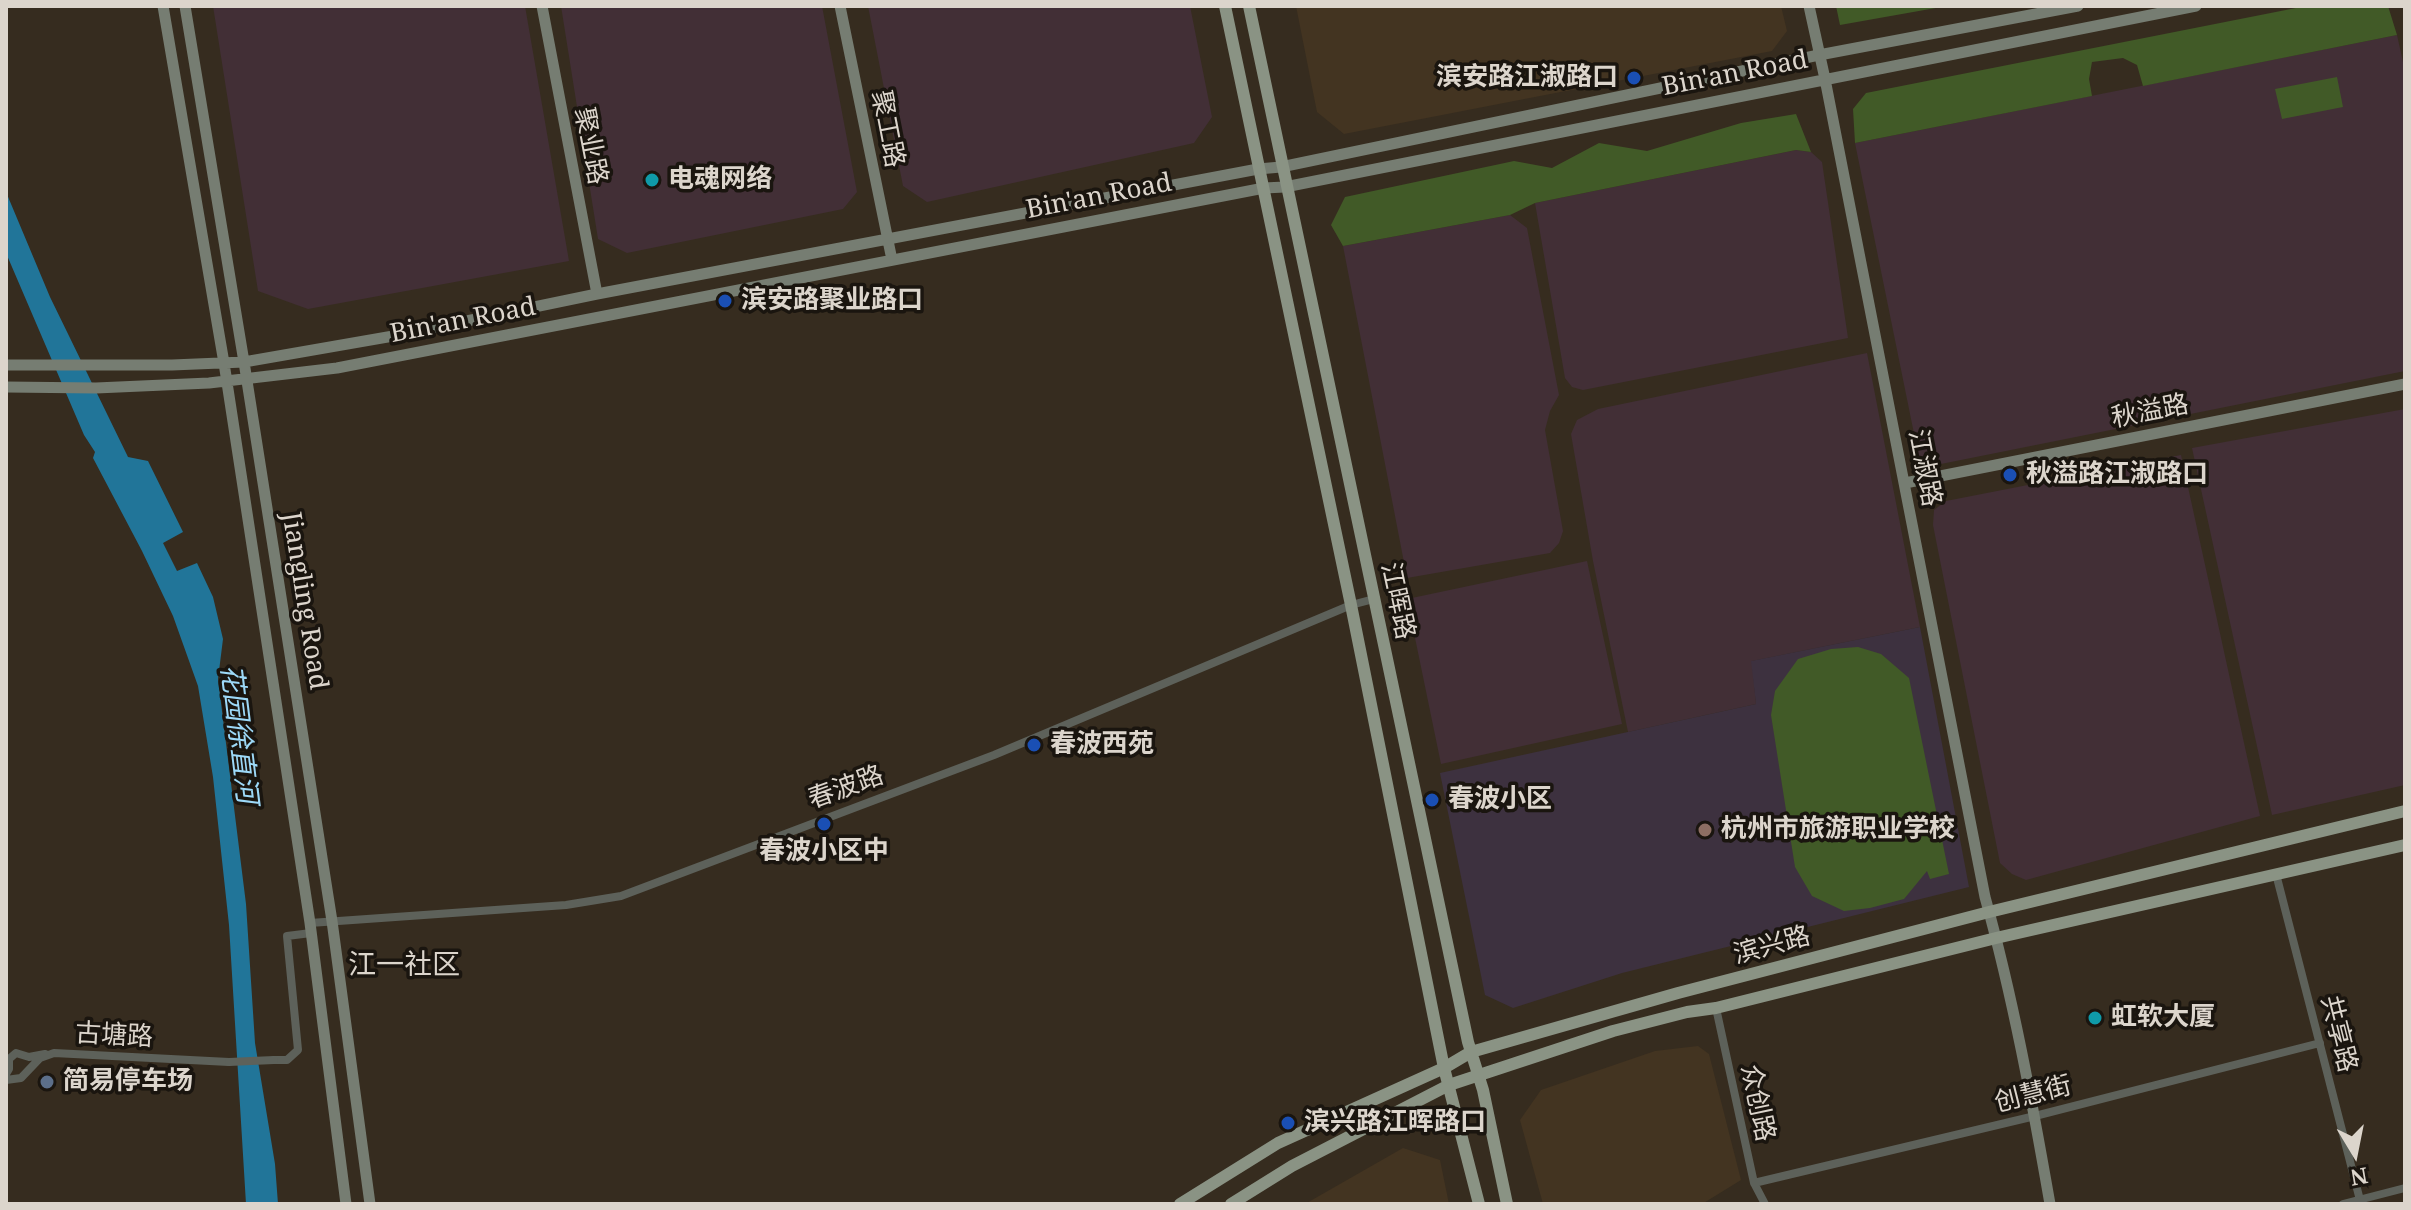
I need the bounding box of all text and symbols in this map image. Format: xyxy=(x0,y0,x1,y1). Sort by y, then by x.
street label: Bin'an Road xyxy=(1660,45,1810,103)
place label: 滨安路江淑路口 xyxy=(1436,62,1618,94)
marker: 滨安路江淑路口 xyxy=(1625,69,1643,87)
street label: 聚工路 xyxy=(864,88,910,170)
street label: 聚业路 xyxy=(567,105,613,187)
place label: 电魂网络 xyxy=(668,164,772,196)
street label: Bin'an Road xyxy=(1024,168,1174,226)
marker: 电魂网络 xyxy=(643,171,661,189)
place label: 滨安路聚业路口 xyxy=(741,285,923,317)
street label: Bin'an Road xyxy=(388,292,538,350)
marker: 滨安路聚业路口 xyxy=(716,292,734,310)
street label: 秋溢路 xyxy=(2109,389,2191,435)
street label: 江淑路 xyxy=(1901,427,1947,509)
place label: 秋溢路江淑路口 xyxy=(2026,459,2208,491)
marker: 秋溢路江淑路口 xyxy=(2001,466,2019,484)
street label: Jiangling Road xyxy=(275,510,333,692)
street label: 江晖路 xyxy=(1374,560,1420,642)
water label: 花园徐直河 xyxy=(213,662,263,806)
place label: 春波西苑 xyxy=(1050,729,1154,761)
marker: 春波西苑 xyxy=(1025,736,1043,754)
street label: 春波路 xyxy=(804,760,888,816)
place label: 春波小区 xyxy=(1448,784,1552,816)
marker: 春波小区 xyxy=(1423,791,1441,809)
place label: 杭州市旅游职业学校 xyxy=(1721,814,1955,846)
marker: 春波小区中 xyxy=(815,815,833,833)
marker: 杭州市旅游职业学校 xyxy=(1696,821,1714,839)
place label: 春波小区中 xyxy=(759,836,889,868)
street label: 滨兴路 xyxy=(1730,921,1814,971)
district label: 江一社区 xyxy=(348,949,460,983)
street label: 共享路 xyxy=(2313,992,2363,1076)
place label: 虹软大厦 xyxy=(2111,1002,2215,1034)
marker: 虹软大厦 xyxy=(2086,1009,2104,1027)
street label: 古塘路 xyxy=(74,1018,154,1054)
street label: 众创路 xyxy=(1734,1062,1780,1144)
place label: 简易停车场 xyxy=(63,1066,193,1098)
street label: 创慧街 xyxy=(1991,1070,2075,1120)
marker: 简易停车场 xyxy=(38,1073,56,1091)
place label: 滨兴路江晖路口 xyxy=(1304,1107,1486,1139)
marker: 滨兴路江晖路口 xyxy=(1279,1114,1297,1132)
north arrow xyxy=(2315,1114,2395,1194)
text: N xyxy=(2348,1161,2370,1194)

